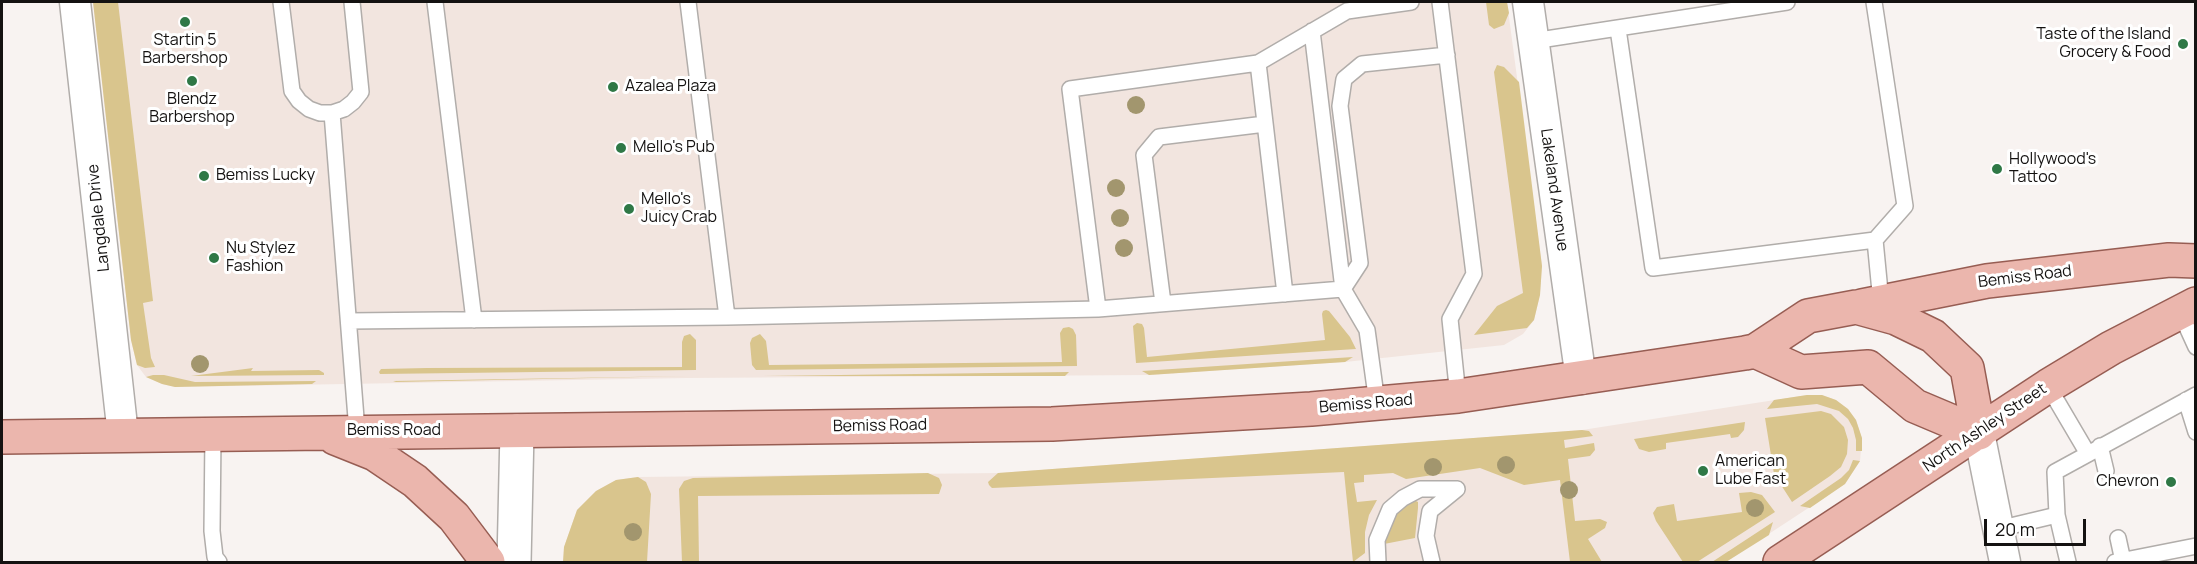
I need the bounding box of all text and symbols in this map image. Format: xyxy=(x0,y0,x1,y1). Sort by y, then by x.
marker: Startin 5 Barbershop xyxy=(178,15,192,29)
place label: Taste of the Island Grocery & Food xyxy=(2036,25,2171,63)
place label: Startin 5 Barbershop xyxy=(142,31,228,69)
marker: Taste of the Island Grocery & Food xyxy=(2176,37,2190,51)
marker: Blendz Barbershop xyxy=(185,74,199,88)
place label: Azalea Plaza xyxy=(625,77,716,97)
marker: Azalea Plaza xyxy=(606,80,620,94)
place label: Blendz Barbershop xyxy=(149,90,235,128)
street label: Lakeland Avenue xyxy=(1536,127,1572,253)
place label: Mello's Pub xyxy=(633,138,715,158)
marker: Mello's Pub xyxy=(614,141,628,155)
place label: Hollywood's Tattoo xyxy=(2009,150,2096,188)
marker: Hollywood's Tattoo xyxy=(1990,162,2004,176)
street label: Langdale Drive xyxy=(84,163,114,273)
place label: Bemiss Lucky xyxy=(216,166,315,186)
marker: Bemiss Lucky xyxy=(197,169,211,183)
place label: Mello's Juicy Crab xyxy=(641,190,717,228)
marker: Mello's Juicy Crab xyxy=(622,202,636,216)
place label: Nu Stylez Fashion xyxy=(226,239,296,277)
marker: Nu Stylez Fashion xyxy=(207,251,221,265)
street label: Bemiss Road xyxy=(1977,262,2073,292)
street label: North Ashley Street xyxy=(1920,380,2050,476)
street label: Bemiss Road xyxy=(1318,390,1414,418)
street label: Bemiss Road xyxy=(833,416,927,436)
street label: Bemiss Road xyxy=(347,421,441,441)
place label: American Lube Fast xyxy=(1715,452,1786,490)
marker: American Lube Fast xyxy=(1696,464,1710,478)
place label: Chevron xyxy=(2096,472,2159,492)
marker: Chevron xyxy=(2164,475,2178,489)
scale bar xyxy=(1987,507,2089,545)
text: 20 m xyxy=(1995,517,2035,541)

